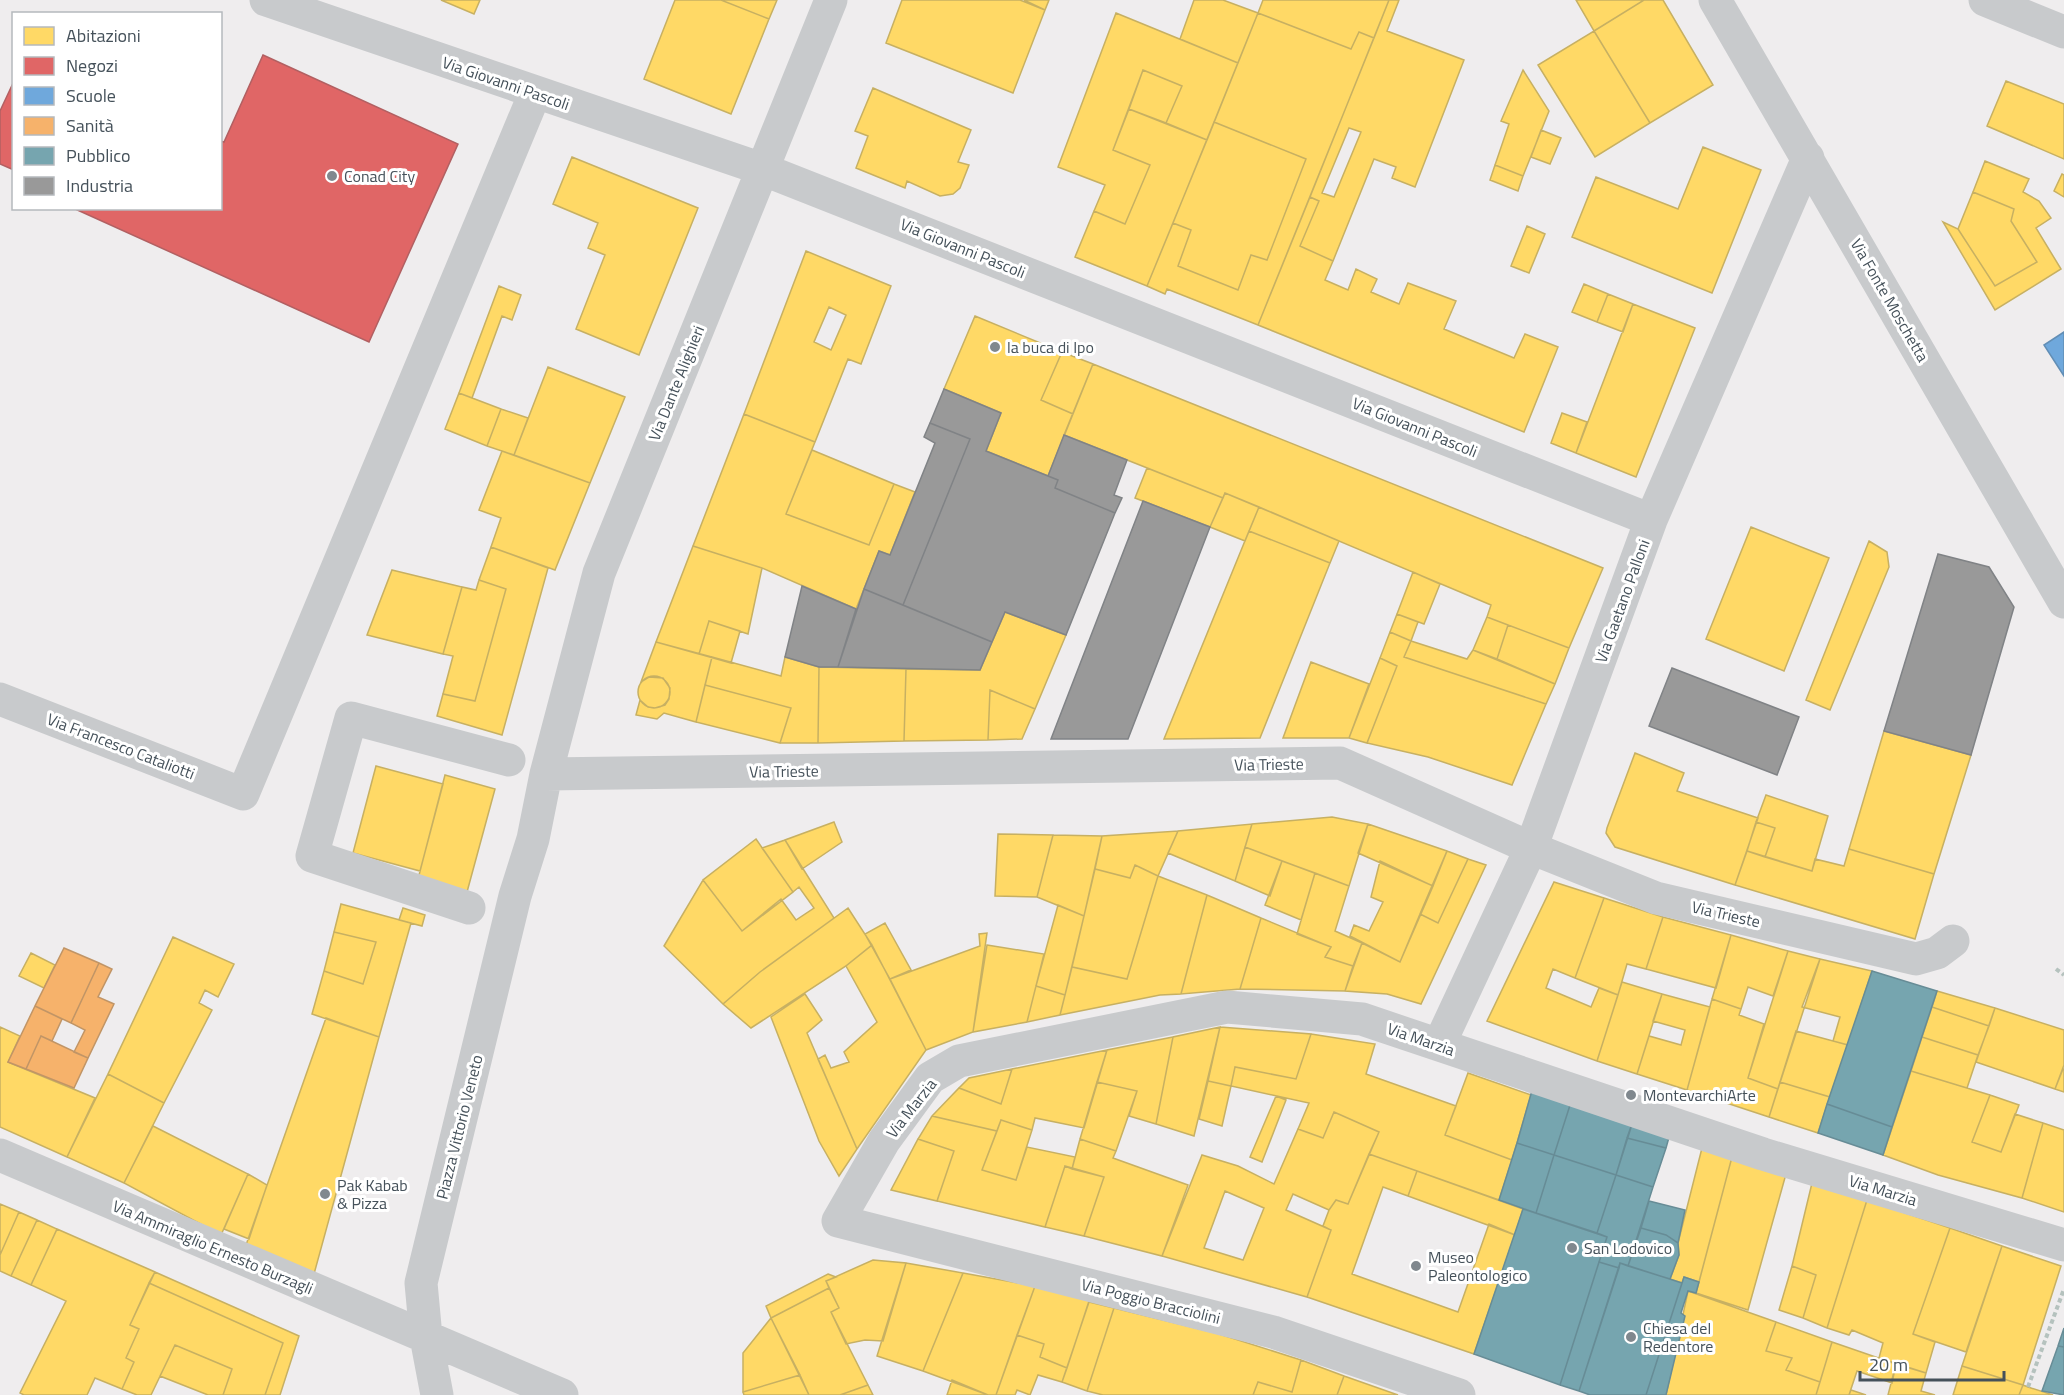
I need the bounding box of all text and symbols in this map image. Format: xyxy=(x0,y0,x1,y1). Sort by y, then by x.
legend xyxy=(12,12,222,210)
text: Abitazioni xyxy=(66,22,141,49)
street label: Via Giovanni Pascoli xyxy=(439,50,573,116)
text: Negozi xyxy=(66,52,118,79)
text: Scuole xyxy=(66,82,116,109)
text: Sanità xyxy=(66,112,114,139)
text: Pubblico xyxy=(66,142,131,169)
place label: Conad City xyxy=(344,164,415,188)
marker: Conad City xyxy=(325,169,339,183)
text: Industria xyxy=(66,172,133,199)
street label: Via Giovanni Pascoli xyxy=(897,212,1029,284)
street label: Via Fonte Moschetta xyxy=(1845,234,1935,366)
street label: Via Dante Alighieri xyxy=(642,322,710,444)
place label: la buca di Ipo xyxy=(1007,335,1094,359)
marker: la buca di Ipo xyxy=(988,340,1002,354)
street label: Via Giovanni Pascoli xyxy=(1349,391,1481,463)
street label: Via Gaetano Palloni xyxy=(1589,536,1655,666)
street label: Via Francesco Cataliotti xyxy=(44,707,198,785)
street label: Via Trieste xyxy=(1234,751,1304,777)
street label: Via Trieste xyxy=(749,758,819,784)
street label: Via Trieste xyxy=(1689,894,1763,934)
street label: Via Marzia xyxy=(1384,1016,1458,1062)
street label: Piazza Vittorio Veneto xyxy=(429,1052,489,1202)
street label: Via Marzia xyxy=(880,1073,942,1143)
place label: MontevarchiArte xyxy=(1643,1083,1756,1107)
marker: MontevarchiArte xyxy=(1624,1088,1638,1102)
street label: Via Marzia xyxy=(1846,1168,1920,1212)
place label: Pak Kabab & Pizza xyxy=(337,1173,408,1215)
marker: Pak Kabab & Pizza xyxy=(318,1187,332,1201)
street label: Via Ammiraglio Ernesto Burzagli xyxy=(109,1194,317,1300)
place label: San Lodovico xyxy=(1584,1236,1672,1260)
marker: San Lodovico xyxy=(1565,1241,1579,1255)
place label: Museo Paleontologico xyxy=(1428,1245,1527,1287)
marker: Museo Paleontologico xyxy=(1409,1259,1423,1273)
street label: Via Poggio Bracciolini xyxy=(1079,1272,1223,1330)
place label: Chiesa del Redentore xyxy=(1643,1316,1713,1358)
marker: Chiesa del Redentore xyxy=(1624,1330,1638,1344)
scale bar xyxy=(1860,1344,2004,1382)
text: 20 m xyxy=(1869,1351,1908,1378)

